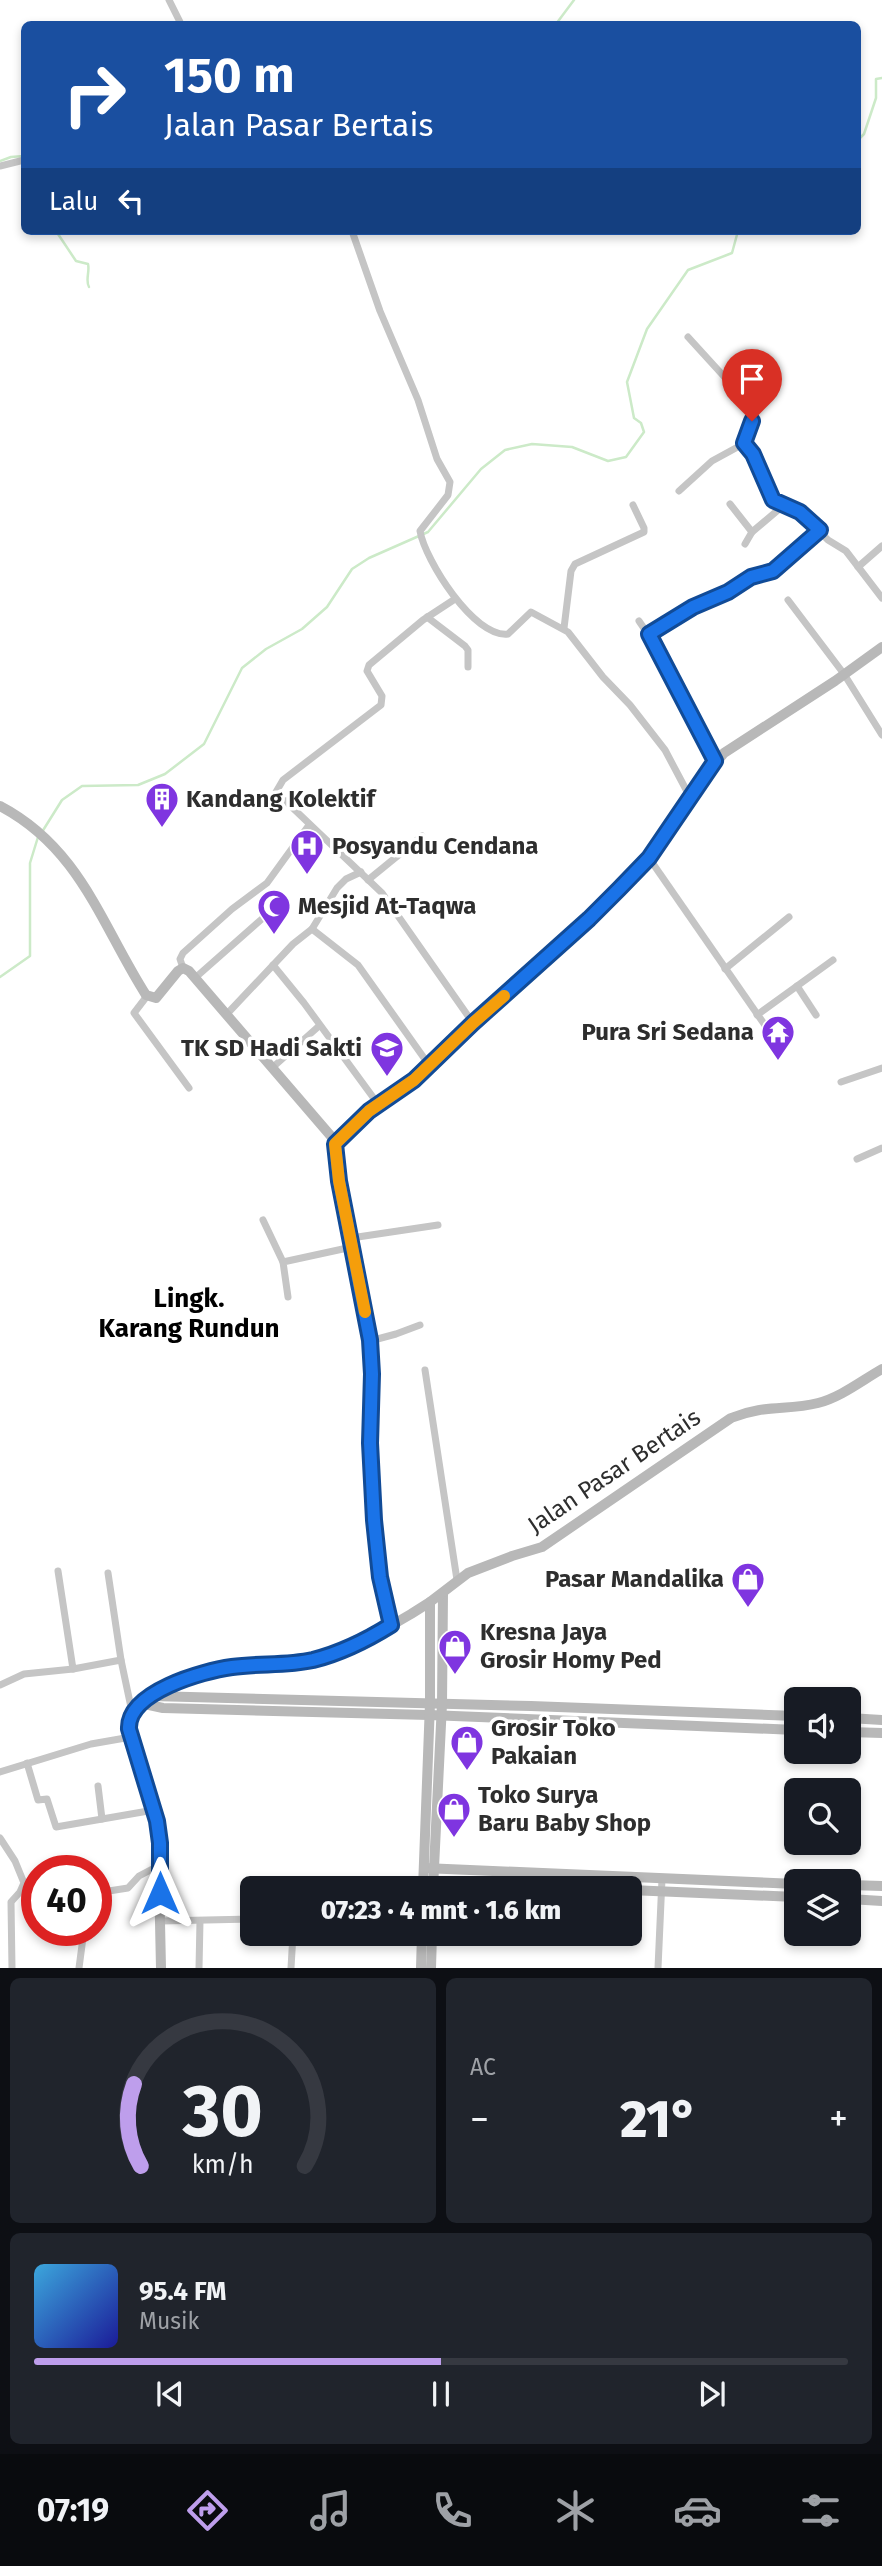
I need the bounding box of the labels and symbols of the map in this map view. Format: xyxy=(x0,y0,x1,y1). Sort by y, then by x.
pin xyxy=(722,349,782,421)
building icon: Kandang Kolektif xyxy=(143,780,181,829)
place label: Kandang Kolektif xyxy=(186,785,378,813)
hospital icon: Posyandu Cendana xyxy=(288,827,326,876)
place label: Posyandu Cendana xyxy=(332,832,539,860)
mosque icon: Mesjid At-Taqwa xyxy=(255,887,293,936)
place label: Mesjid At-Taqwa xyxy=(298,892,476,920)
temple icon: Pura Sri Sedana xyxy=(759,1013,797,1062)
place label: Pura Sri Sedana xyxy=(582,1018,754,1046)
school or university icon: TK SD Hadi Sakti xyxy=(368,1029,406,1078)
place label: TK SD Hadi Sakti xyxy=(181,1034,362,1062)
district label: Lingk. Karang Rundun xyxy=(98,1283,280,1344)
street label: Jalan Pasar Bertais xyxy=(522,1403,706,1539)
shop icon: Pasar Mandalika xyxy=(729,1560,767,1609)
place label: Pasar Mandalika xyxy=(545,1565,724,1593)
place label: Kresna Jaya Grosir Homy Ped xyxy=(480,1618,662,1674)
shop icon: Kresna Jaya Grosir Homy Ped xyxy=(436,1627,474,1676)
place label: Grosir Toko Pakaian xyxy=(491,1714,616,1770)
shop icon: Grosir Toko Pakaian xyxy=(448,1723,486,1772)
place label: Toko Surya Baru Baby Shop xyxy=(478,1781,651,1837)
shop icon: Toko Surya Baru Baby Shop xyxy=(435,1790,473,1839)
speed limit sign: 40 xyxy=(21,1855,112,1946)
position arrow xyxy=(123,1856,197,1930)

